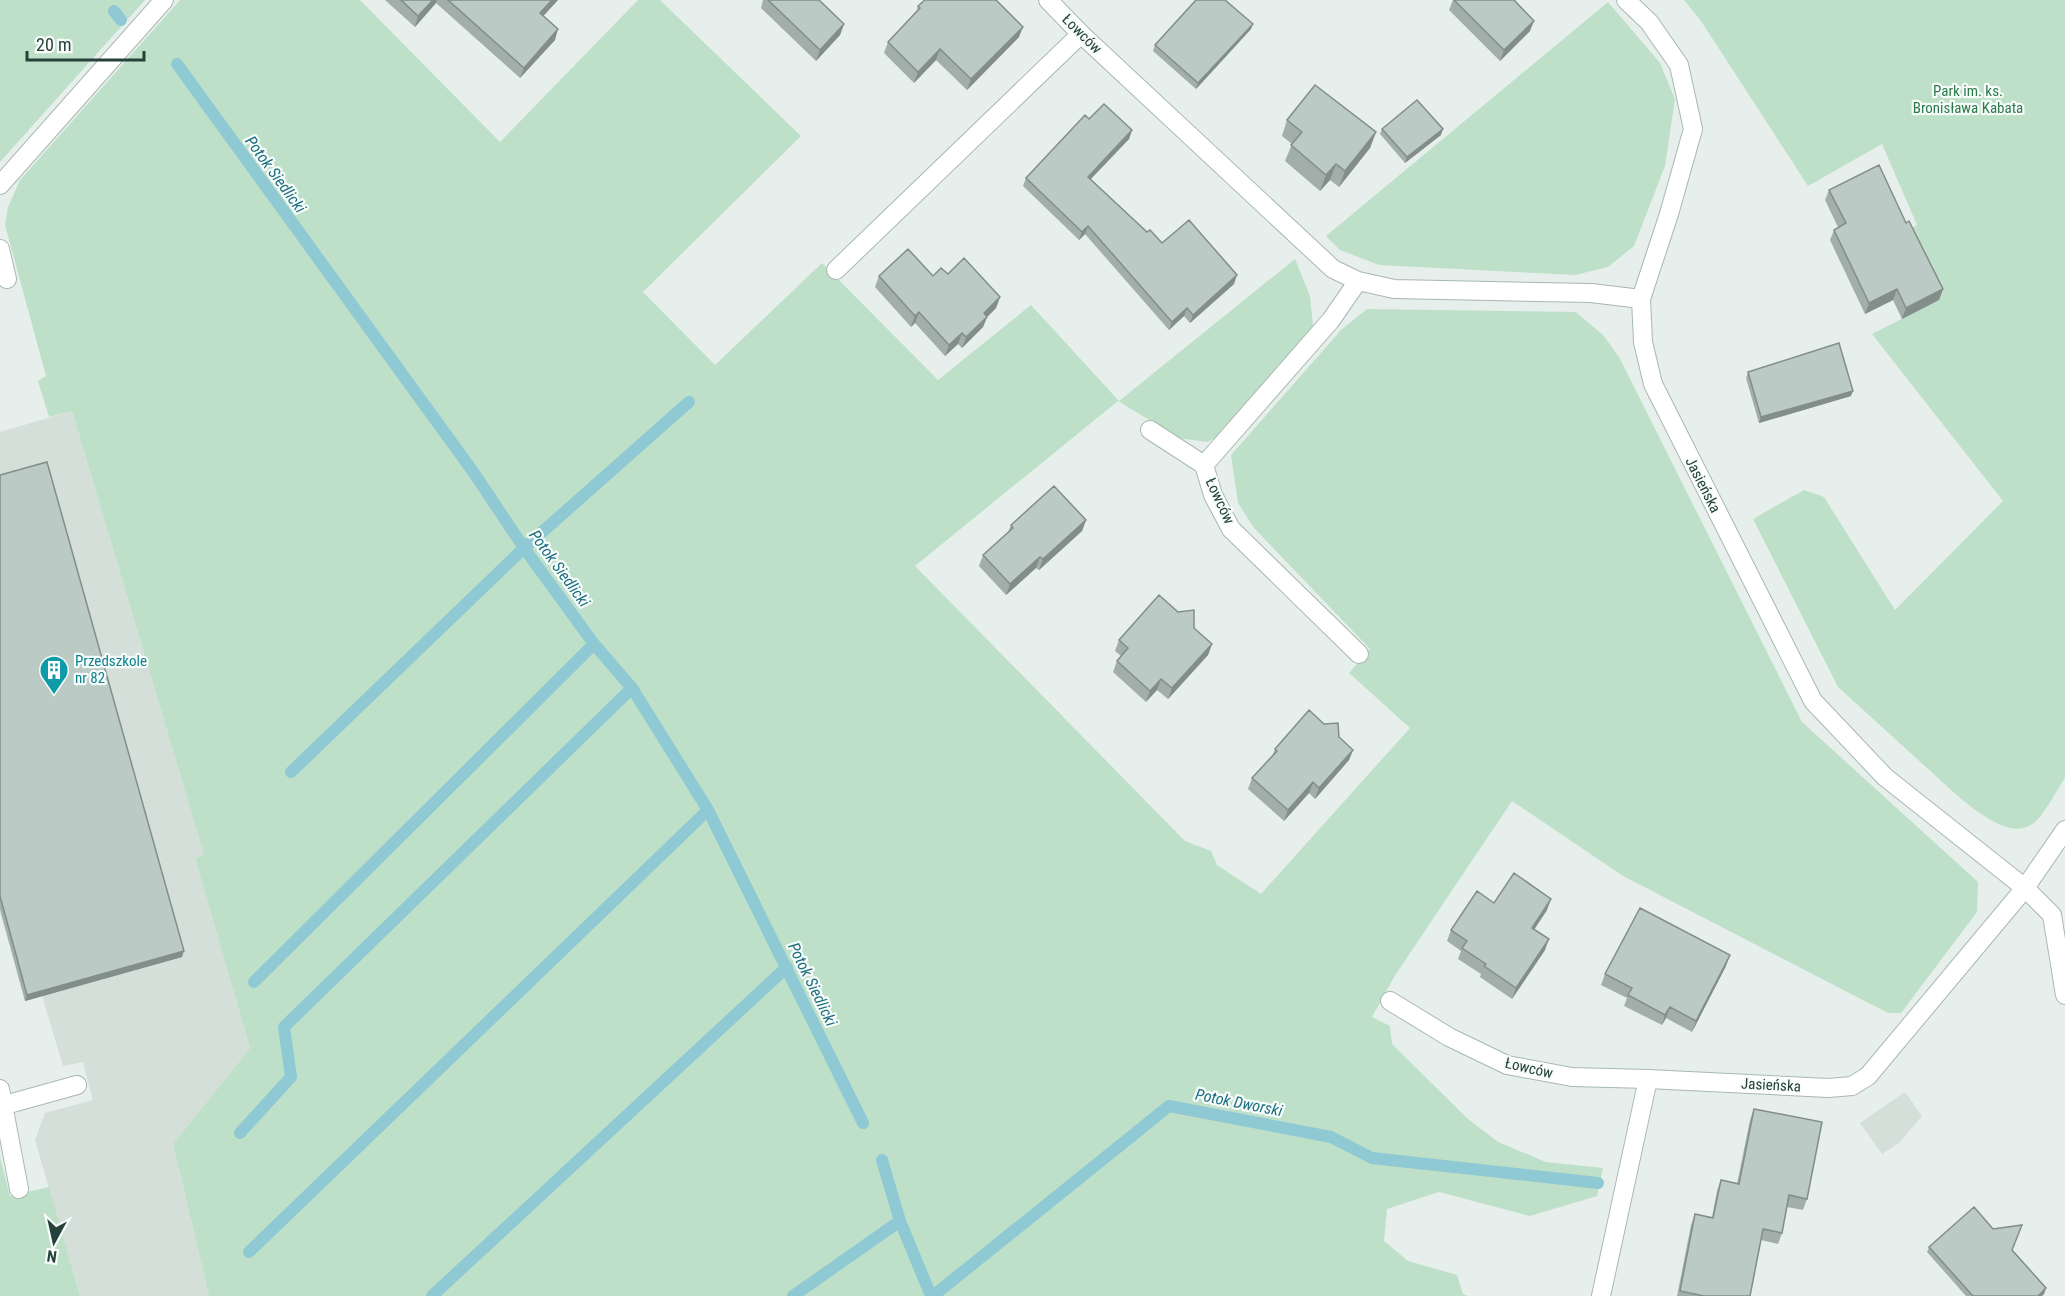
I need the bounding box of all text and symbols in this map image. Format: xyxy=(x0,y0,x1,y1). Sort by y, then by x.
street label: Łowców xyxy=(1058,10,1106,58)
scale bar xyxy=(27,24,144,62)
text: 20 m xyxy=(36,34,71,55)
park label: Park im. ks. Bronisława Kabata xyxy=(1913,82,2023,117)
water label: Potok Siedlicki xyxy=(241,132,310,217)
street label: Jasieńska xyxy=(1681,454,1725,516)
street label: Łowców xyxy=(1202,475,1239,527)
water label: Potok Siedlicki xyxy=(525,526,594,611)
place label: Przedszkole nr 82 xyxy=(75,652,147,687)
building icon: Przedszkole nr 82 xyxy=(38,654,70,696)
water label: Potok Siedlicki xyxy=(784,939,841,1029)
street label: Łowców xyxy=(1503,1054,1555,1082)
street label: Jasieńska xyxy=(1741,1074,1801,1096)
water label: Potok Dworski xyxy=(1194,1085,1284,1120)
north arrow xyxy=(24,1212,84,1272)
text: N xyxy=(46,1246,58,1266)

